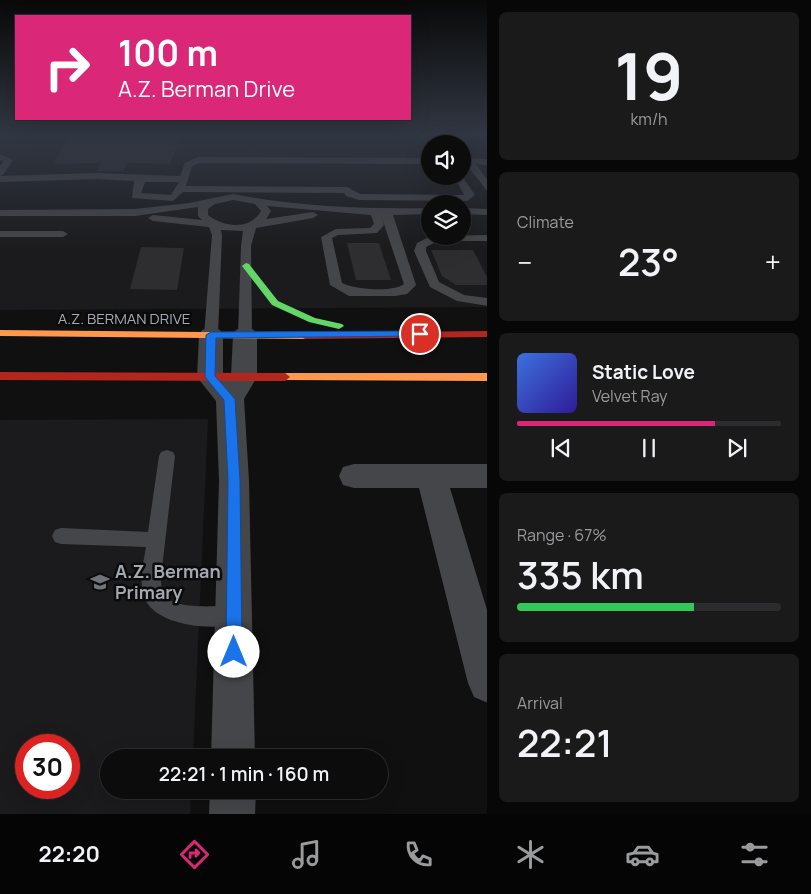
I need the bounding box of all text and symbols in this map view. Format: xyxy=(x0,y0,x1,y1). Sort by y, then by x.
text: 100 m xyxy=(118,29,218,77)
text: 19 xyxy=(615,31,683,120)
icon: right xyxy=(35,35,100,100)
text: A.Z. Berman Drive xyxy=(118,74,295,104)
text: km/h xyxy=(630,108,668,130)
map controls xyxy=(421,135,471,245)
button: sound xyxy=(421,135,471,185)
button: layers xyxy=(421,195,471,245)
text: Climate xyxy=(517,211,574,233)
text: 23° xyxy=(618,235,679,287)
text: − xyxy=(517,243,532,281)
text: + xyxy=(765,243,781,281)
street label: A.Z. BERMAN DRIVE xyxy=(58,308,190,329)
pin xyxy=(399,313,441,355)
icon: arrive xyxy=(406,320,434,348)
text: Static Love xyxy=(592,359,695,385)
text: Velvet Ray xyxy=(592,385,668,407)
icon: previous xyxy=(547,434,575,462)
icon: pause xyxy=(635,434,663,462)
icon: next xyxy=(723,434,751,462)
text: Range · 67% xyxy=(517,524,607,546)
text: 335 km xyxy=(517,548,644,600)
place label: A.Z. Berman Primary xyxy=(115,559,221,604)
school or university icon: A.Z. Berman Primary xyxy=(89,571,111,593)
position arrow xyxy=(207,625,259,677)
text: Arrival xyxy=(517,692,563,714)
text: 22:21 xyxy=(517,716,612,768)
speed limit sign: 30 xyxy=(15,734,80,799)
text: 22:21 · 1 min · 160 m xyxy=(159,761,329,787)
icon: directions xyxy=(177,837,212,872)
icon: music xyxy=(289,837,324,872)
icon: phone xyxy=(401,837,436,872)
icon: climate xyxy=(513,837,548,872)
icon: car xyxy=(625,837,660,872)
icon: filters xyxy=(737,837,772,872)
text: 22:20 xyxy=(39,839,100,869)

